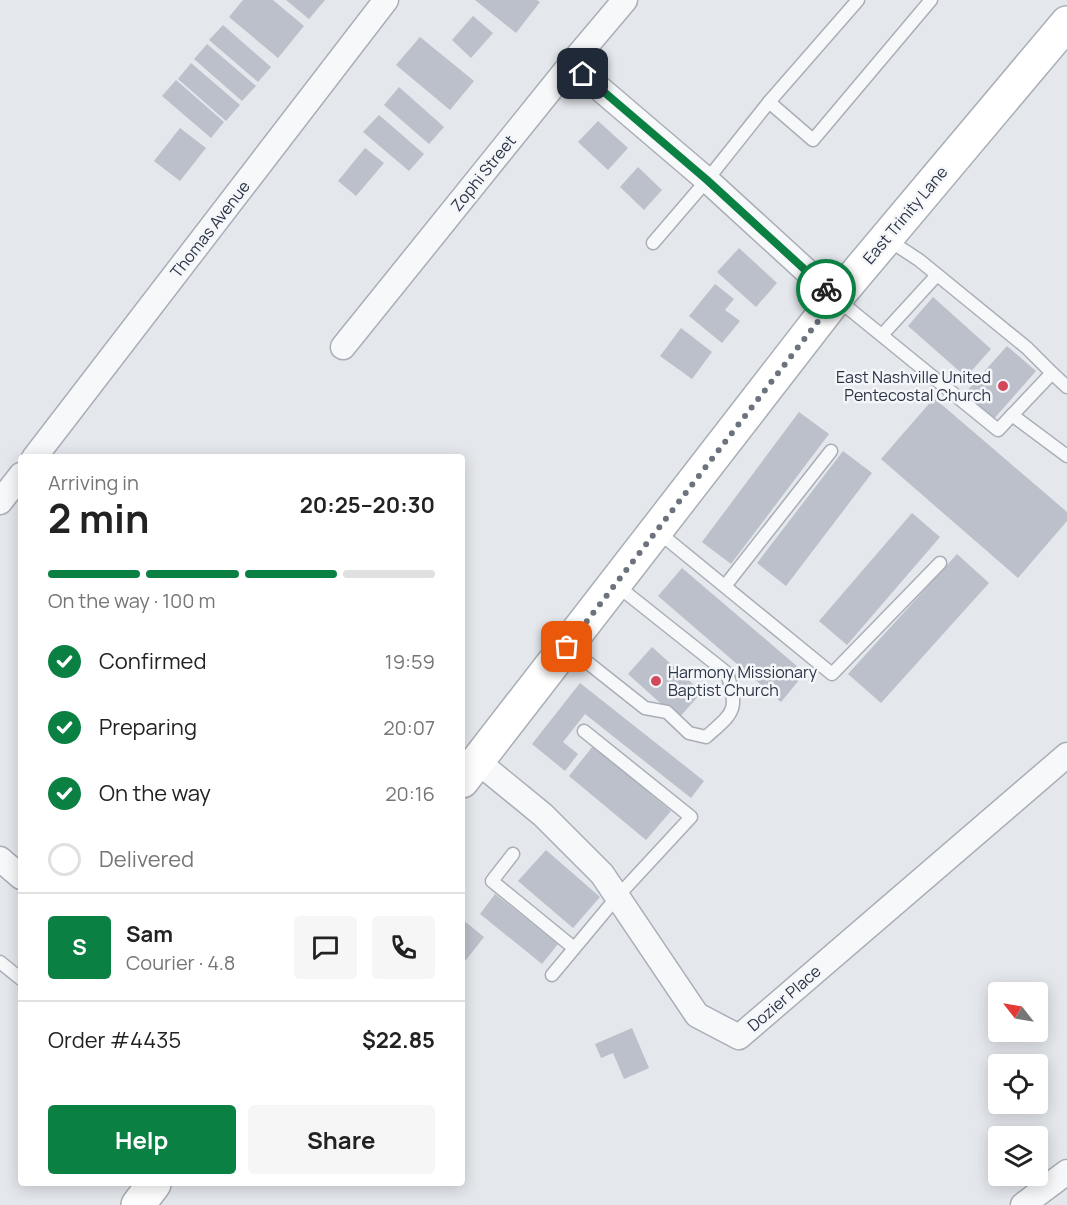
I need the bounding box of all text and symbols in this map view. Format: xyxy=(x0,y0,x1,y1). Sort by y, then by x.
pin xyxy=(557,48,608,99)
icon: home xyxy=(566,57,599,90)
street label: Zophi Street xyxy=(445,130,521,216)
street label: East Trinity Lane xyxy=(858,162,952,268)
street label: Thomas Avenue xyxy=(165,176,255,282)
courier xyxy=(796,259,856,319)
icon: bike xyxy=(810,273,843,306)
place label: East Nashville United Pentecostal Church xyxy=(836,366,991,406)
marker: East Nashville United Pentecostal Church xyxy=(996,379,1010,393)
text: Arriving in xyxy=(48,469,139,496)
text: 20:25–20:30 xyxy=(300,490,435,520)
text: 2 min xyxy=(48,491,149,545)
text: On the way · 100 m xyxy=(48,587,215,614)
pin xyxy=(541,621,592,672)
icon: bag xyxy=(550,630,583,663)
icon: check xyxy=(48,645,81,678)
text: Confirmed xyxy=(99,646,207,676)
text: 19:59 xyxy=(385,648,435,675)
place label: Harmony Missionary Baptist Church xyxy=(668,661,818,701)
marker: Harmony Missionary Baptist Church xyxy=(649,674,663,688)
icon: check xyxy=(48,711,81,744)
text: Preparing xyxy=(99,712,197,742)
text: 20:07 xyxy=(383,714,435,741)
icon: check xyxy=(48,777,81,810)
text: On the way xyxy=(99,778,211,808)
text: 20:16 xyxy=(385,780,435,807)
text: Delivered xyxy=(99,844,194,874)
button: chat xyxy=(294,916,357,979)
button: phone xyxy=(372,916,435,979)
text: Sam xyxy=(126,919,173,949)
text: S xyxy=(72,932,87,962)
text: Courier · 4.8 xyxy=(126,949,235,976)
street label: Dozier Place xyxy=(743,960,825,1036)
north arrow xyxy=(988,982,1048,1042)
map controls xyxy=(988,982,1048,1186)
text: Order #4435 xyxy=(48,1025,181,1055)
text: $22.85 xyxy=(362,1025,435,1055)
button: locate xyxy=(988,1054,1048,1114)
button: Help xyxy=(48,1105,236,1174)
button: Share xyxy=(248,1105,435,1174)
button: layers xyxy=(988,1126,1048,1186)

